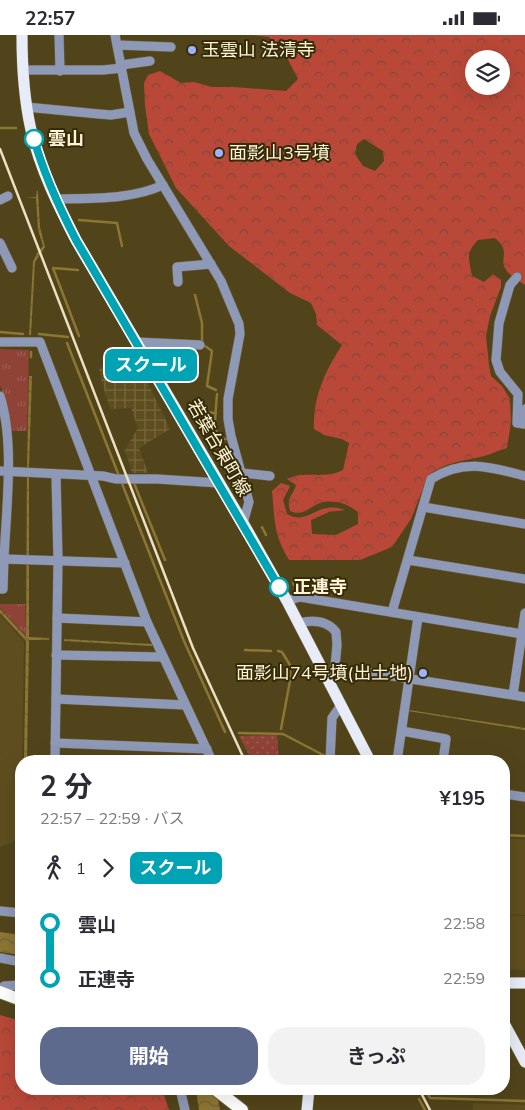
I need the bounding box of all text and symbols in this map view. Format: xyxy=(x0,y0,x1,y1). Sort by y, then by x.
text: 22:57 xyxy=(25,6,75,30)
place label: 玉雲山 法清寺 xyxy=(202,38,315,61)
marker: 玉雲山 法清寺 xyxy=(186,44,198,56)
map controls xyxy=(465,50,510,95)
button: layers xyxy=(465,50,510,95)
place label: 雲山 xyxy=(48,127,84,150)
marker: 雲山 xyxy=(24,129,44,149)
place label: 面影山3号墳 xyxy=(229,141,330,164)
marker: 面影山3号墳 xyxy=(213,147,225,159)
line badge: スクール xyxy=(116,349,186,381)
text: スクール xyxy=(115,353,187,376)
street label: 若葉台東町線 xyxy=(182,395,256,500)
place label: 正連寺 xyxy=(293,575,347,598)
marker: 正連寺 xyxy=(269,577,289,597)
place label: 面影山74号墳(出土地) xyxy=(236,661,413,684)
marker: 面影山74号墳(出土地) xyxy=(417,667,429,679)
text: 2 分 xyxy=(40,768,92,803)
text: ¥195 xyxy=(439,786,485,810)
text: 22:57 – 22:59 · バス xyxy=(40,808,185,828)
icon: walk xyxy=(40,854,68,882)
icon: forward xyxy=(94,854,122,882)
text: スクール xyxy=(140,856,212,879)
text: 1 xyxy=(76,858,86,878)
text: 雲山 xyxy=(78,912,116,936)
text: 22:58 xyxy=(443,913,485,933)
text: 正連寺 xyxy=(78,967,135,991)
text: 22:59 xyxy=(443,968,485,988)
button: 開始 xyxy=(40,1027,258,1085)
button: きっぷ xyxy=(268,1027,485,1085)

